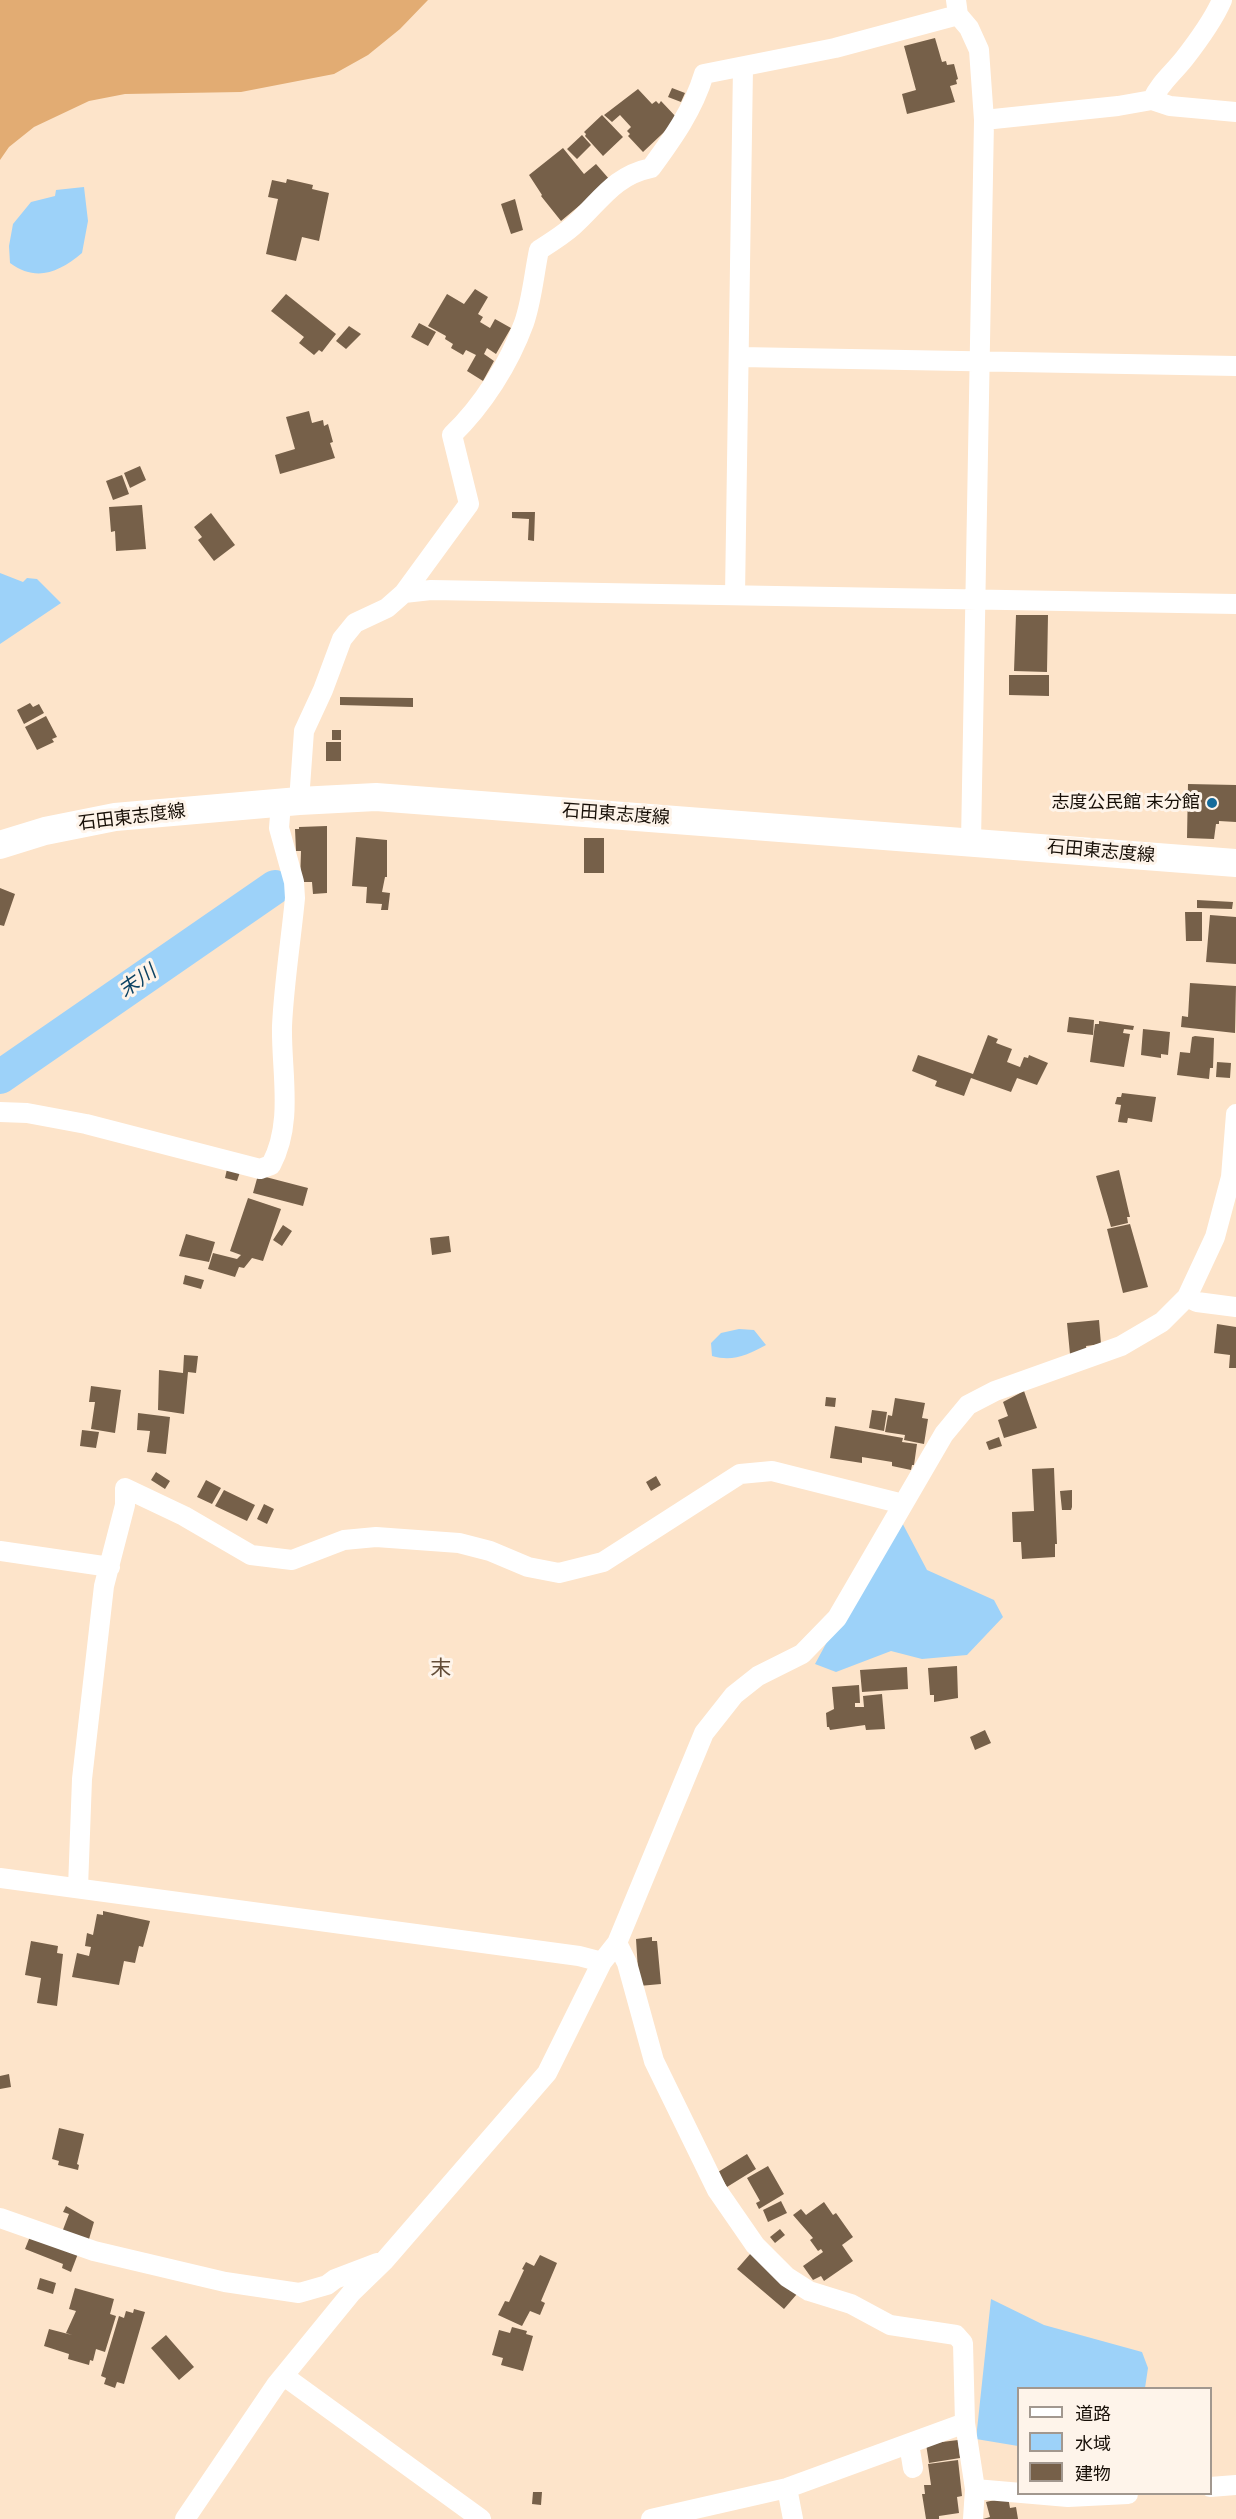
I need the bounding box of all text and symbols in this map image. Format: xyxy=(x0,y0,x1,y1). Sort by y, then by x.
place label: 志度公民館 末分館 xyxy=(1051,792,1200,814)
marker: 志度公民館 末分館 xyxy=(1205,796,1219,810)
street label: 石田東志度線 xyxy=(561,800,671,830)
street label: 石田東志度線 xyxy=(77,801,187,835)
street label: 石田東志度線 xyxy=(1046,837,1156,867)
water label: 末川 xyxy=(115,961,161,1003)
district label: 末 xyxy=(431,1656,451,1682)
legend xyxy=(1017,2387,1212,2495)
text: 道路 xyxy=(1075,2402,1111,2426)
text: 水域 xyxy=(1075,2432,1111,2456)
text: 建物 xyxy=(1075,2462,1111,2486)

